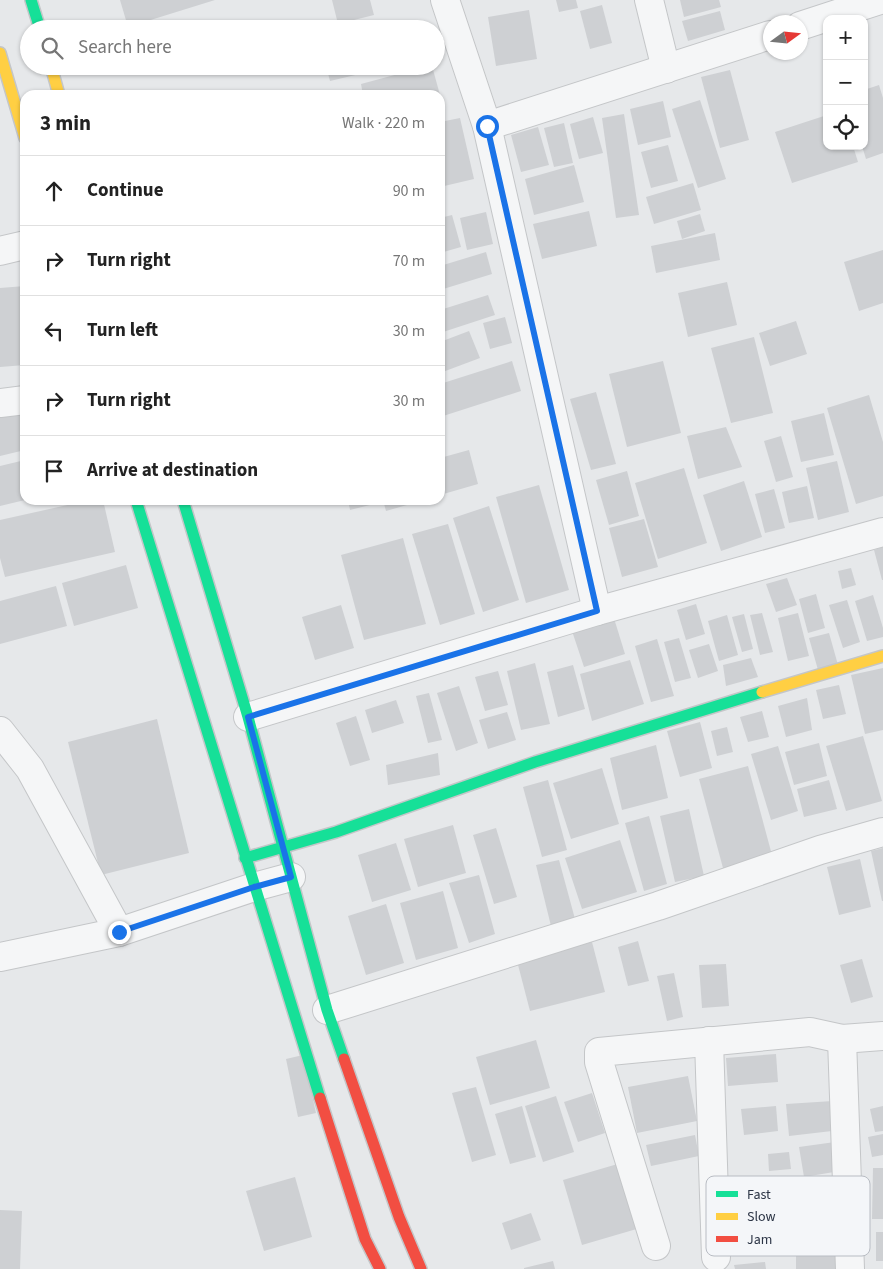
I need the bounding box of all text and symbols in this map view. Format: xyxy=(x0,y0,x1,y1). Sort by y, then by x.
north arrow xyxy=(763,15,808,60)
map controls xyxy=(823,15,868,150)
button: + xyxy=(823,15,868,60)
search box xyxy=(20,20,445,75)
icon: search xyxy=(38,34,66,62)
text: Search here xyxy=(78,34,172,61)
button: − xyxy=(823,60,868,105)
button: locate xyxy=(823,105,868,150)
text: 3 min xyxy=(40,108,91,138)
text: Walk · 220 m xyxy=(342,112,425,134)
route start xyxy=(476,115,499,138)
icon: ahead xyxy=(40,177,68,205)
text: Continue xyxy=(87,177,164,204)
text: 90 m xyxy=(393,180,425,202)
icon: right xyxy=(40,247,68,275)
text: Turn right xyxy=(87,247,171,274)
text: 70 m xyxy=(393,250,425,272)
icon: left xyxy=(40,317,68,345)
text: Turn left xyxy=(87,317,158,344)
text: 30 m xyxy=(393,320,425,342)
icon: right xyxy=(40,387,68,415)
text: Turn right xyxy=(87,387,171,414)
text: 30 m xyxy=(393,390,425,412)
icon: arrive xyxy=(40,457,68,485)
text: Arrive at destination xyxy=(87,457,258,484)
route end xyxy=(108,921,131,944)
legend xyxy=(706,1176,870,1256)
text: Fast xyxy=(747,1185,771,1205)
text: Slow xyxy=(747,1207,776,1227)
text: Jam xyxy=(747,1230,772,1250)

